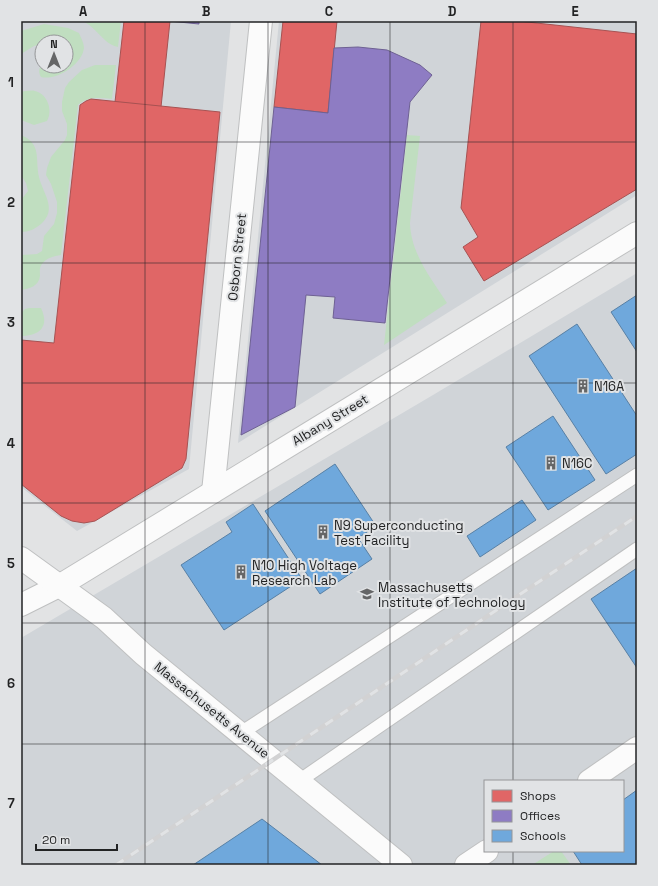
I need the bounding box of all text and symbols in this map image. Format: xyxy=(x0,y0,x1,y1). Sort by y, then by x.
text: A xyxy=(79,3,88,20)
text: B xyxy=(202,3,211,20)
text: C xyxy=(325,3,333,20)
text: D xyxy=(448,3,457,20)
text: E xyxy=(571,3,579,20)
north arrow xyxy=(34,34,74,74)
text: N xyxy=(50,37,58,51)
text: 1 xyxy=(8,74,14,91)
text: 2 xyxy=(7,194,15,211)
street label: Osborn Street xyxy=(224,212,250,302)
text: 3 xyxy=(7,314,15,331)
building icon: N16A xyxy=(575,378,591,394)
place label: N16A xyxy=(594,378,624,395)
street label: Albany Street xyxy=(289,391,371,449)
text: 4 xyxy=(7,435,15,452)
building icon: N16C xyxy=(543,455,559,471)
place label: N16C xyxy=(562,455,592,472)
place label: N9 Superconducting Test Facility xyxy=(334,517,464,549)
building icon: N9 Superconducting Test Facility xyxy=(315,524,331,540)
text: 5 xyxy=(7,555,15,572)
place label: N10 High Voltage Research Lab xyxy=(252,557,357,589)
building icon: N10 High Voltage Research Lab xyxy=(233,564,249,580)
place label: Massachusetts Institute of Technology xyxy=(378,579,526,611)
school or university icon: Massachusetts Institute of Technology xyxy=(359,586,375,602)
street label: Massachusetts Avenue xyxy=(151,658,273,762)
text: 6 xyxy=(7,675,15,692)
legend xyxy=(484,780,624,852)
text: Shops xyxy=(520,788,556,804)
text: 7 xyxy=(7,795,15,812)
text: Offices xyxy=(520,808,560,824)
scale bar xyxy=(36,826,117,852)
text: Schools xyxy=(520,828,566,844)
text: 20 m xyxy=(42,832,70,848)

